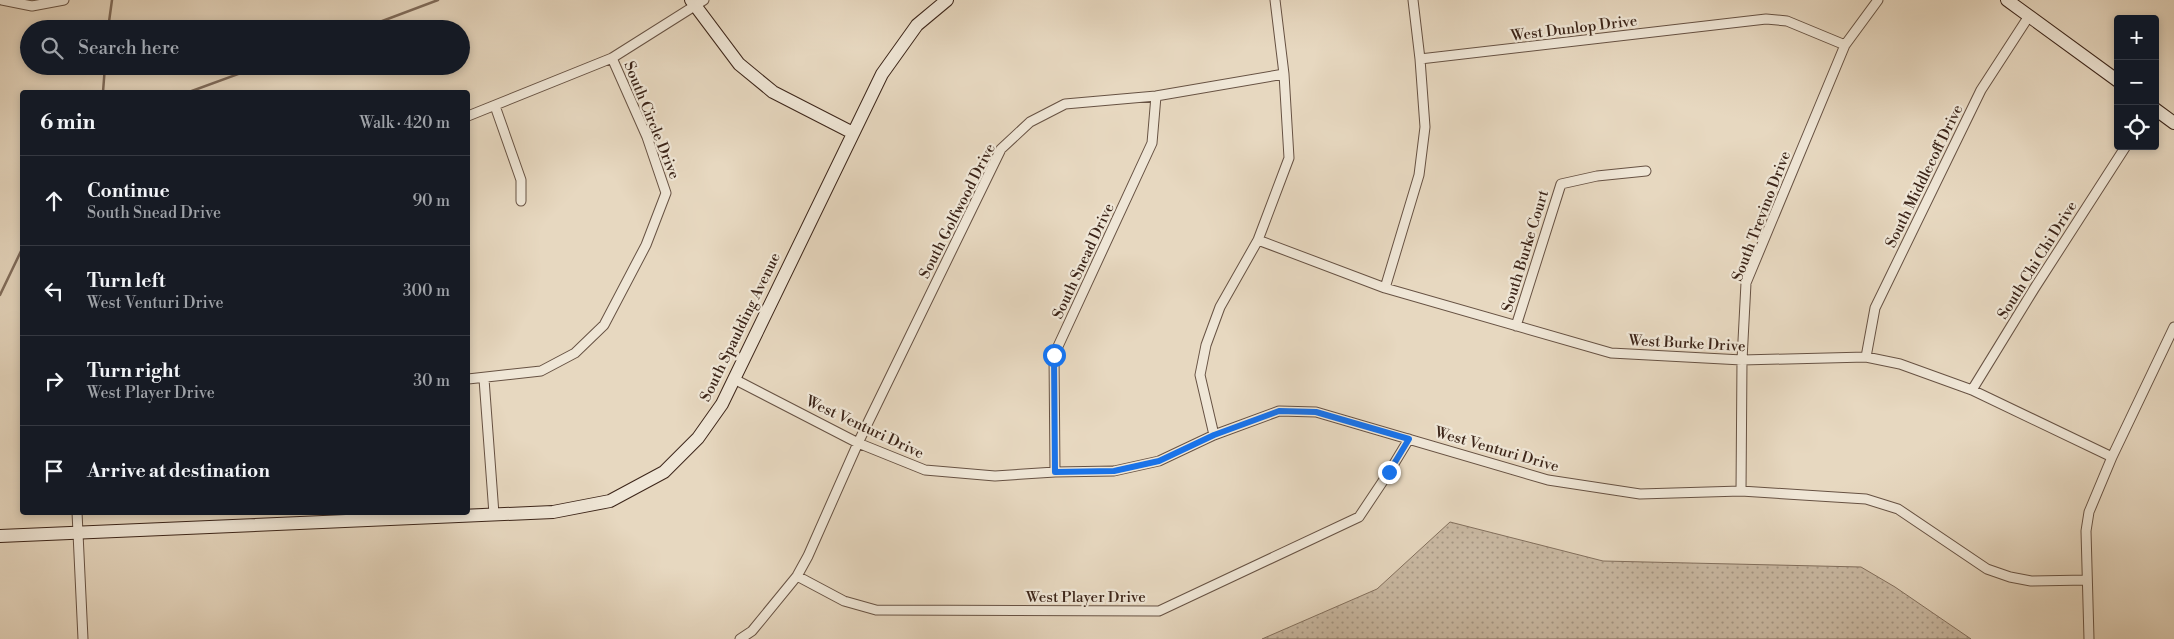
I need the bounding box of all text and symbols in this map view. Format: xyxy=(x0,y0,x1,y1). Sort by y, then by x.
street label: West Dunlop Drive xyxy=(1509,11,1638,46)
map controls xyxy=(2114,15,2159,150)
button: + xyxy=(2114,15,2159,60)
search box xyxy=(20,20,470,75)
icon: search xyxy=(38,34,66,62)
text: Search here xyxy=(78,36,179,60)
street label: South Circle Drive xyxy=(619,58,684,182)
button: − xyxy=(2114,60,2159,105)
street label: South Middlecoff Drive xyxy=(1881,101,1967,251)
button: locate xyxy=(2114,105,2159,150)
text: 6 min xyxy=(40,110,95,136)
text: Walk · 420 m xyxy=(360,113,450,133)
street label: South Golfwood Drive xyxy=(915,140,1000,282)
street label: South Trevino Drive xyxy=(1728,148,1795,284)
text: Continue xyxy=(87,179,170,203)
icon: ahead xyxy=(40,187,68,215)
street label: South Burke Court xyxy=(1498,187,1553,314)
text: 90 m xyxy=(412,191,450,211)
street label: South Chi Chi Drive xyxy=(1993,198,2081,323)
street label: South Snead Drive xyxy=(1048,200,1119,322)
text: South Snead Drive xyxy=(87,203,221,223)
street label: South Spaulding Avenue xyxy=(696,249,785,405)
text: Turn left xyxy=(87,269,166,293)
icon: left xyxy=(40,277,68,305)
text: 300 m xyxy=(403,281,450,301)
text: West Venturi Drive xyxy=(87,293,224,313)
street label: West Burke Drive xyxy=(1627,331,1746,356)
route start xyxy=(1043,344,1066,367)
text: Turn right xyxy=(87,359,180,383)
icon: right xyxy=(40,367,68,395)
text: 30 m xyxy=(413,371,450,391)
text: West Player Drive xyxy=(87,383,215,403)
street label: West Venturi Drive xyxy=(802,391,927,463)
street label: West Venturi Drive xyxy=(1432,422,1561,476)
icon: arrive xyxy=(40,457,68,485)
text: Arrive at destination xyxy=(87,459,270,483)
route end xyxy=(1378,461,1401,484)
street label: West Player Drive xyxy=(1025,588,1146,607)

